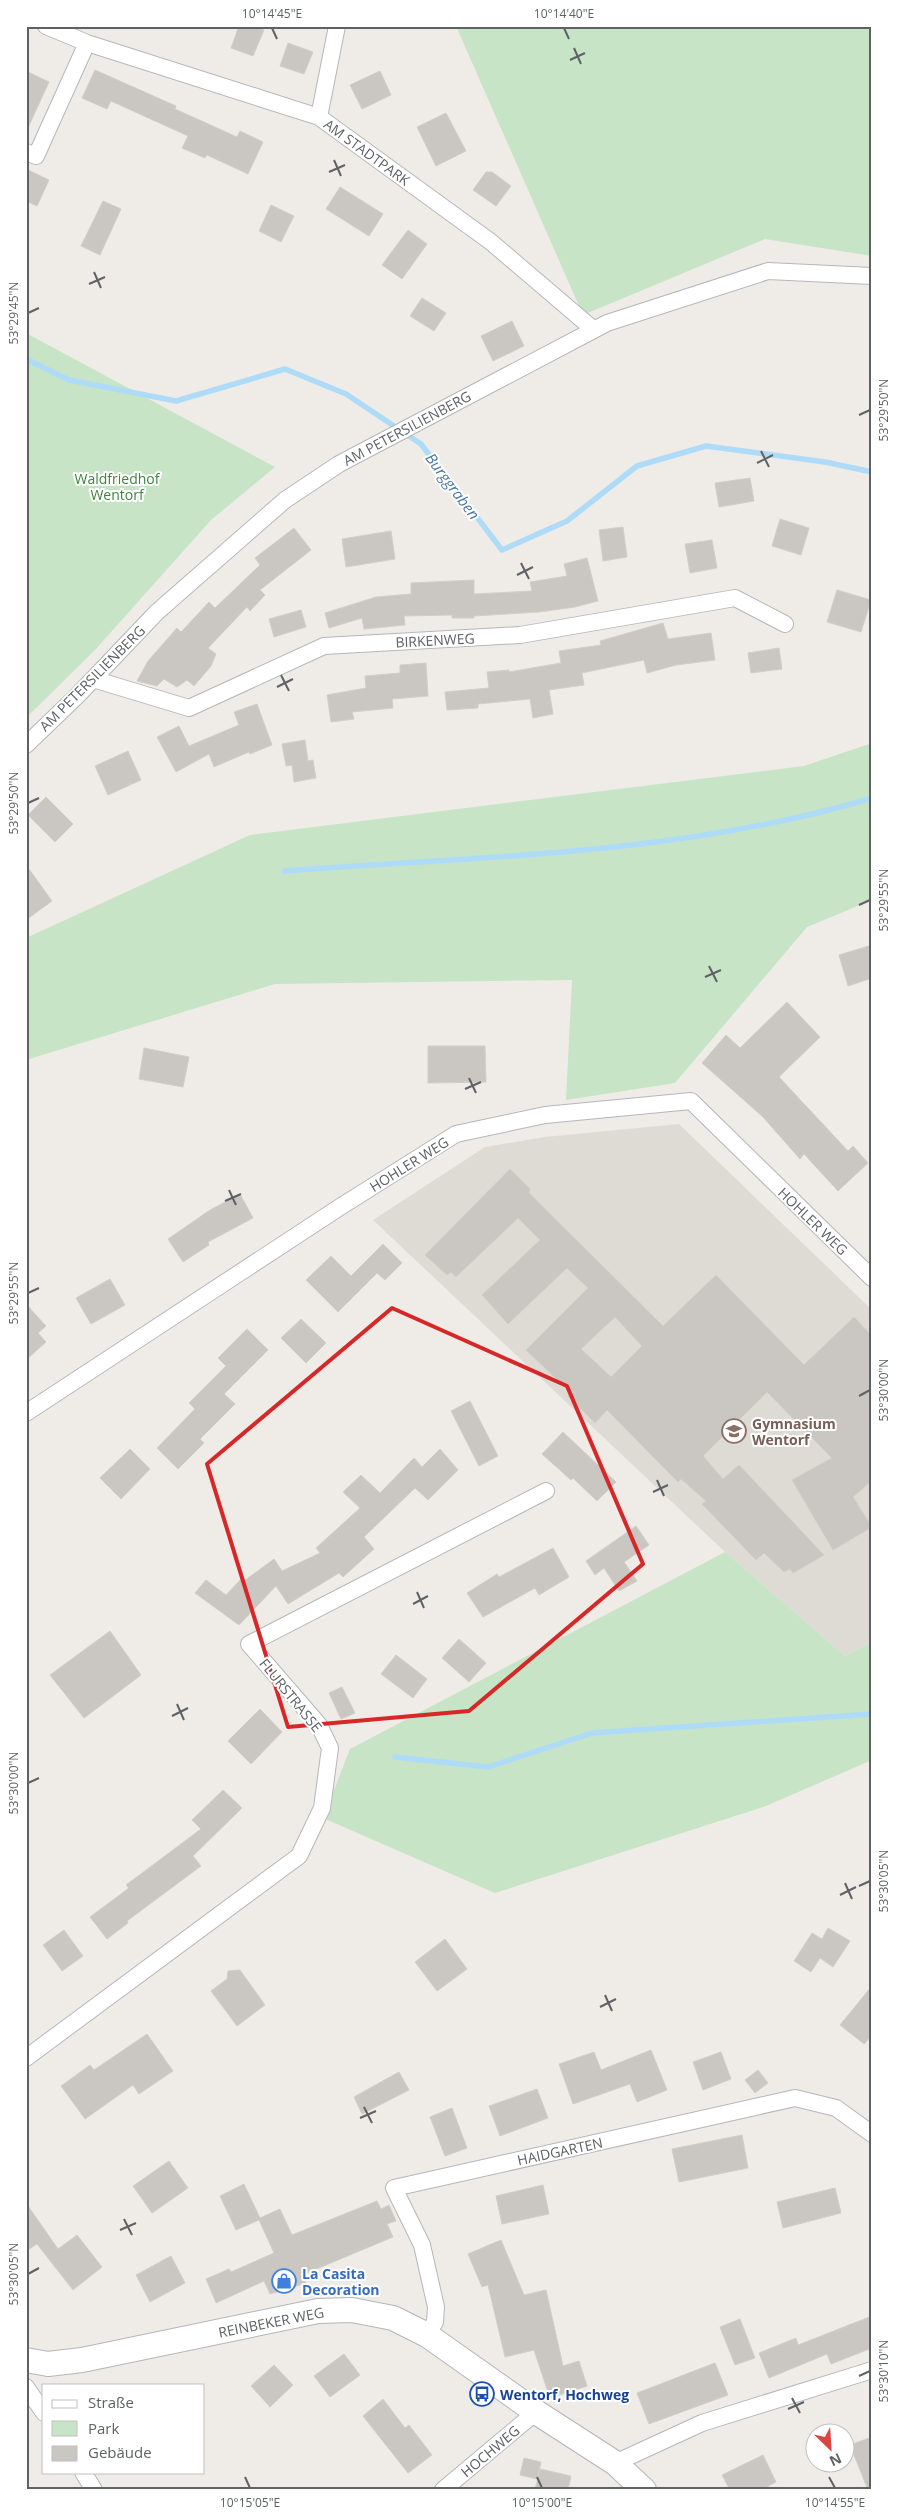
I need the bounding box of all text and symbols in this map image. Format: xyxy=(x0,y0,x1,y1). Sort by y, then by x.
text: 10°14'45"E xyxy=(242,5,302,22)
text: 10°14'40"E xyxy=(534,5,594,22)
street label: AM STADTPARK xyxy=(320,114,414,190)
text: 53°29'45"N xyxy=(5,282,22,344)
text: 53°29'50"N xyxy=(875,379,892,441)
street label: AM PETERSILIENBERG xyxy=(340,386,474,470)
water label: Burggraben xyxy=(421,449,485,523)
park label: Waldfriedhof Wentorf xyxy=(75,469,161,504)
street label: AM PETERSILIENBERG xyxy=(35,621,149,735)
street label: BIRKENWEG xyxy=(395,628,475,652)
text: 53°29'50"N xyxy=(5,772,22,834)
text: 53°29'55"N xyxy=(875,869,892,931)
street label: HOHLER WEG xyxy=(366,1132,452,1196)
street label: HOHLER WEG xyxy=(774,1183,852,1259)
text: 53°29'55"N xyxy=(5,1262,22,1324)
text: 53°30'00"N xyxy=(875,1359,892,1421)
place label: Gymnasium Wentorf xyxy=(752,1414,836,1449)
school or university icon: Gymnasium Wentorf xyxy=(721,1418,747,1444)
street label: FLURSTRASSE xyxy=(255,1654,327,1736)
text: 53°30'00"N xyxy=(5,1752,22,1814)
text: 53°30'05"N xyxy=(875,1850,892,1912)
street label: HAIDGARTEN xyxy=(515,2133,605,2169)
text: 53°30'05"N xyxy=(5,2243,22,2305)
place label: La Casita Decoration xyxy=(302,2264,380,2299)
shop icon: La Casita Decoration xyxy=(271,2268,297,2294)
street label: REINBEKER WEG xyxy=(217,2302,325,2342)
text: 53°30'10"N xyxy=(875,2340,892,2402)
bus stop icon: Wentorf, Hochweg xyxy=(469,2381,495,2407)
legend xyxy=(42,2384,205,2474)
place label: Wentorf, Hochweg xyxy=(500,2385,629,2404)
text: Straße xyxy=(88,2392,134,2412)
text: Park xyxy=(88,2418,119,2438)
street label: HOCHWEG xyxy=(457,2421,523,2481)
north arrow xyxy=(806,2424,856,2474)
text: Gebäude xyxy=(88,2442,152,2462)
text: N xyxy=(827,2449,845,2471)
text: 10°15'05"E xyxy=(220,2494,280,2511)
text: 10°15'00"E xyxy=(512,2494,572,2511)
text: 10°14'55"E xyxy=(805,2494,865,2511)

